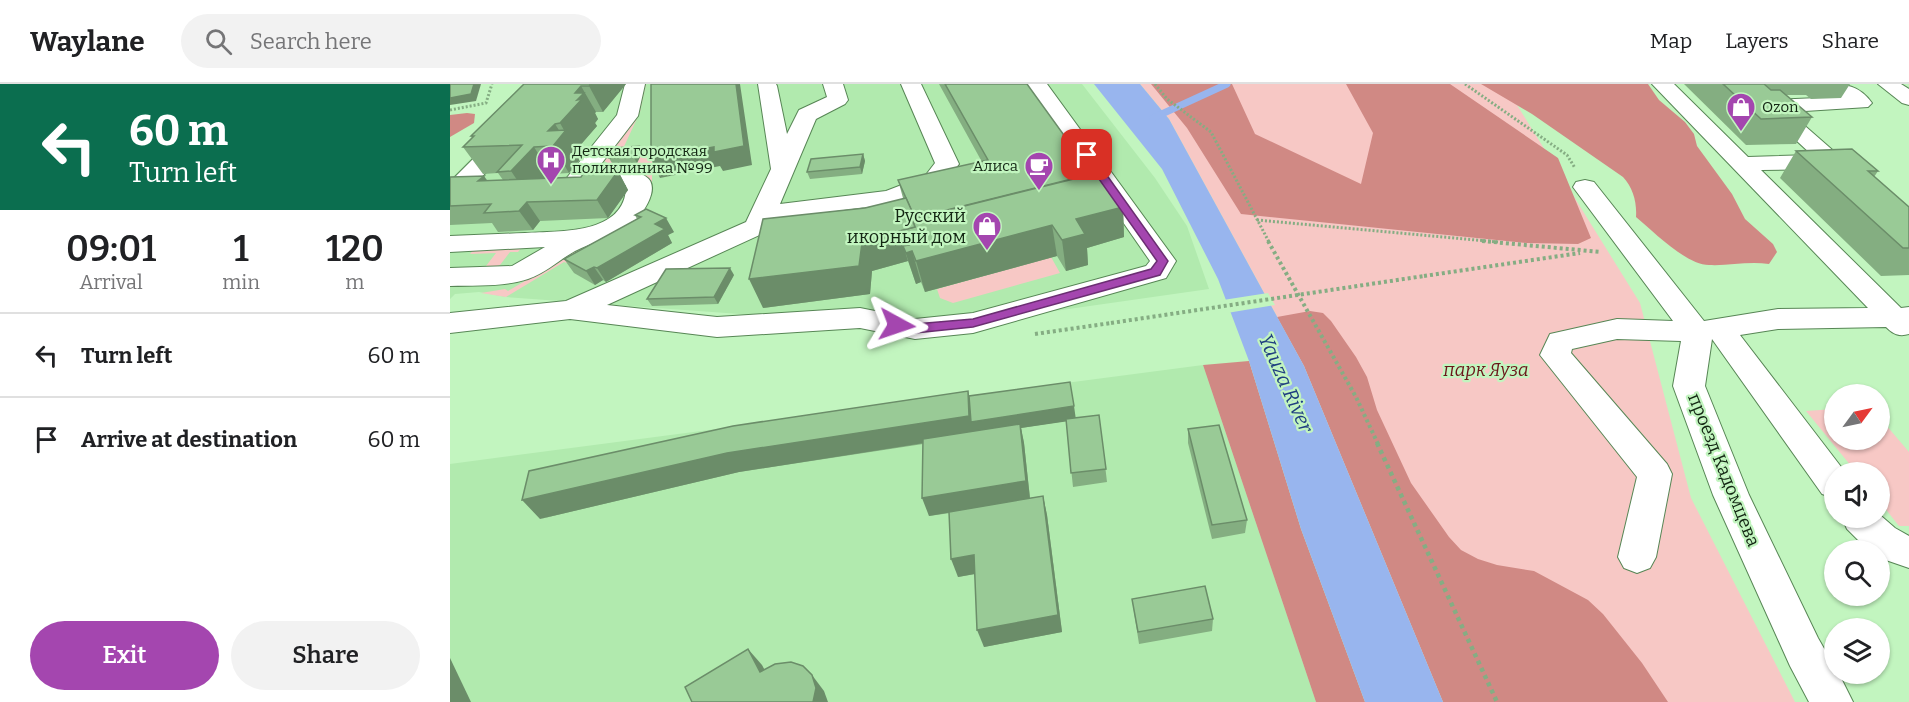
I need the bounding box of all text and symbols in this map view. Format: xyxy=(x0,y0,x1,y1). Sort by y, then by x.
search box xyxy=(181,14,601,68)
text: Waylane xyxy=(30,25,145,58)
icon: search xyxy=(202,25,235,58)
text: Search here xyxy=(250,28,372,55)
text: Map xyxy=(1650,28,1692,54)
text: Layers xyxy=(1725,28,1789,54)
text: Share xyxy=(1822,28,1879,54)
shop icon: Ozon xyxy=(1725,91,1757,133)
place label: Ozon xyxy=(1762,98,1799,116)
text: 60 m xyxy=(129,106,228,156)
icon: left xyxy=(30,108,108,186)
pin xyxy=(1061,129,1112,180)
icon: arrive xyxy=(1070,138,1103,171)
place label: Детская городская поликлиника №99 xyxy=(572,142,713,177)
hospital icon: Детская городская поликлиника №99 xyxy=(535,144,567,186)
cafe icon: Алиса xyxy=(1023,150,1055,192)
text: Turn left xyxy=(129,157,237,189)
place label: Алиса xyxy=(973,157,1018,175)
place label: Русский икорный дом xyxy=(847,205,966,248)
shop icon: Русский икорный дом xyxy=(971,210,1003,252)
text: 09:01 xyxy=(66,227,156,271)
text: 1 xyxy=(233,227,249,271)
text: 120 xyxy=(326,227,384,271)
text: Arrival xyxy=(79,270,143,294)
text: min xyxy=(222,270,260,294)
text: m xyxy=(345,270,364,294)
position arrow xyxy=(865,293,929,357)
water label: Yauza River xyxy=(1254,330,1319,437)
icon: left xyxy=(30,339,63,372)
text: Turn left xyxy=(81,342,173,369)
text: 60 m xyxy=(368,342,420,369)
park label: парк Яуза xyxy=(1442,359,1529,381)
north arrow xyxy=(1824,384,1890,450)
map controls xyxy=(1824,384,1890,684)
street label: проезд Кадомцева xyxy=(1683,390,1765,550)
icon: arrive xyxy=(30,423,63,456)
text: Arrive at destination xyxy=(81,426,297,453)
text: 60 m xyxy=(368,426,420,453)
button: sound xyxy=(1824,462,1890,528)
button: search xyxy=(1824,540,1890,606)
button: layers xyxy=(1824,618,1890,684)
button: Exit xyxy=(30,621,219,690)
button: Share xyxy=(231,621,420,690)

